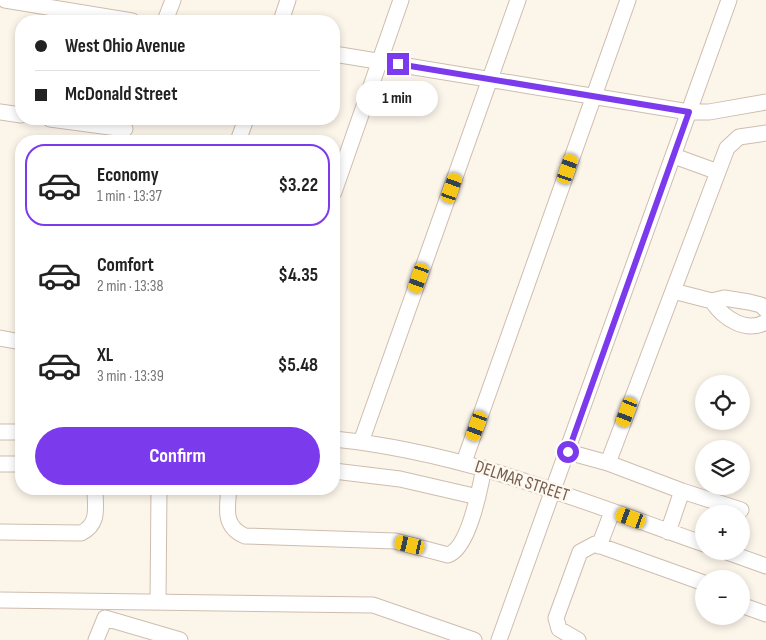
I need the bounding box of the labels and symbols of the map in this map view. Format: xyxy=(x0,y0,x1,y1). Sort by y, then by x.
route end xyxy=(387,53,409,75)
callout: 1 min xyxy=(357,82,439,116)
car xyxy=(556,152,579,186)
car xyxy=(440,171,463,205)
car xyxy=(407,261,430,295)
car xyxy=(614,395,639,429)
car xyxy=(464,409,489,443)
route start xyxy=(557,441,579,463)
street label: DELMAR STREET xyxy=(472,456,572,506)
car xyxy=(614,506,647,530)
car xyxy=(393,534,426,556)

